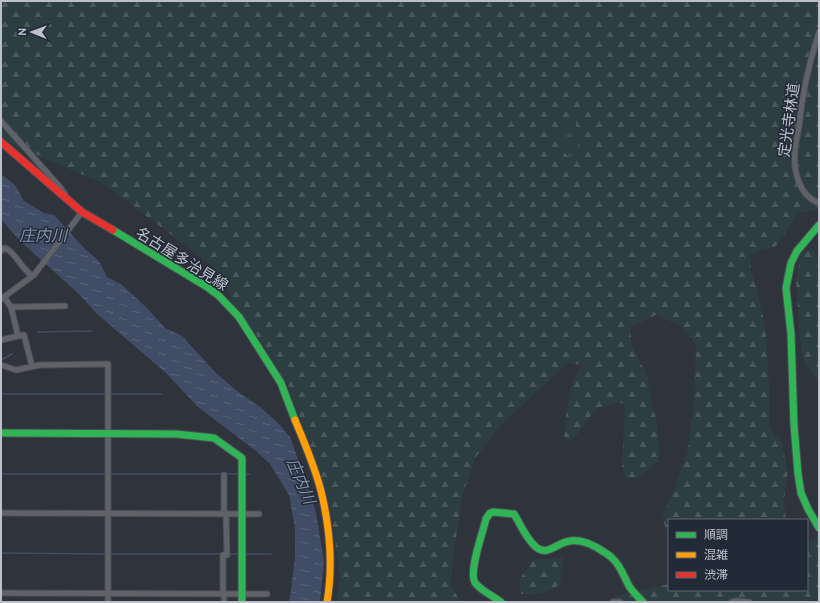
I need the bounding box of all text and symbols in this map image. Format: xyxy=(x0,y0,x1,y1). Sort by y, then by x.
north arrow xyxy=(12,12,52,52)
text: N xyxy=(15,28,29,36)
street label: 定光寺林道 xyxy=(775,82,803,158)
street label: 名古屋多治見線 xyxy=(133,224,231,294)
water label: 庄内川 xyxy=(19,226,69,245)
water label: 庄内川 xyxy=(283,455,320,509)
legend xyxy=(668,519,808,591)
text: 順調 xyxy=(704,527,728,542)
text: 混雑 xyxy=(704,547,728,562)
text: 渋滞 xyxy=(704,567,728,582)

